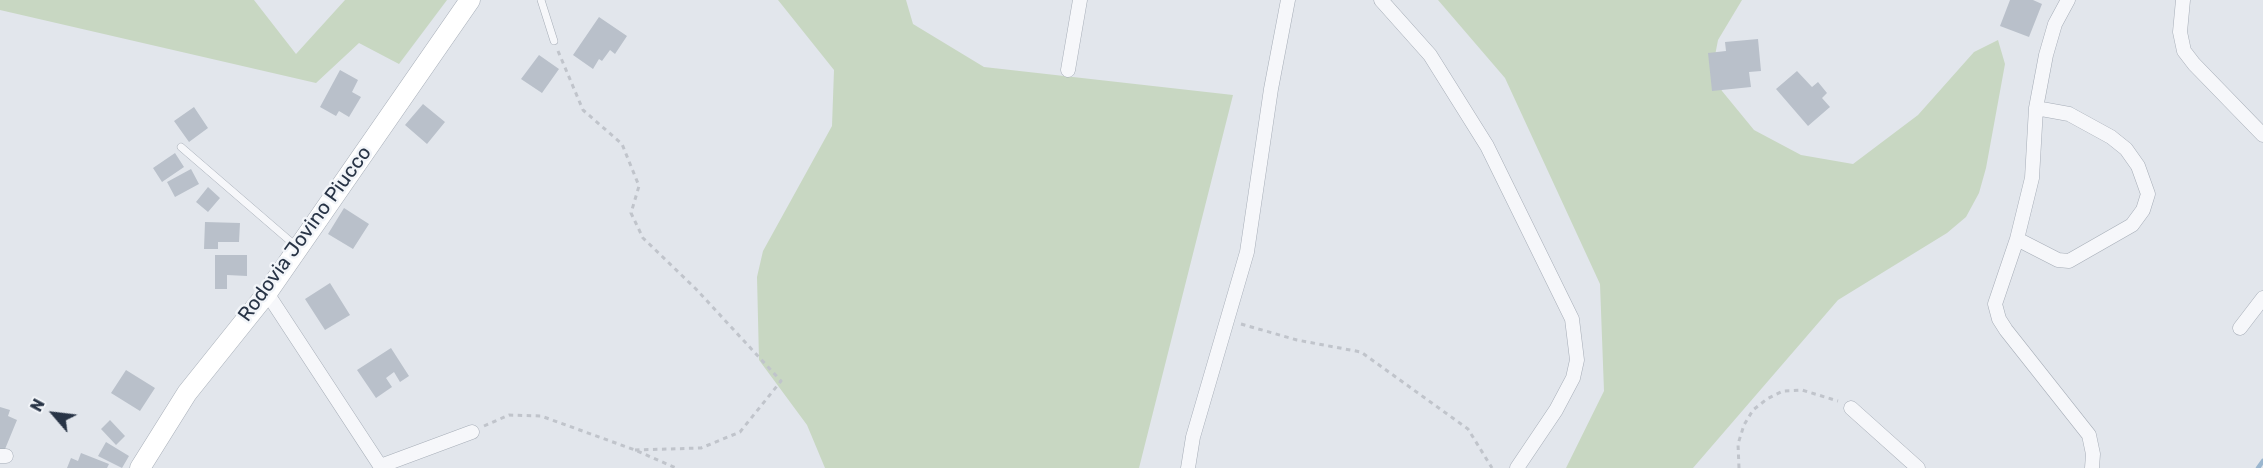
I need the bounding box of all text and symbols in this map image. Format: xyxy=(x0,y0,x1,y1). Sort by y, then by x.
street label: Rodovia Jovino Piucco xyxy=(233,142,377,326)
north arrow xyxy=(24,384,84,444)
text: N xyxy=(27,396,49,415)

